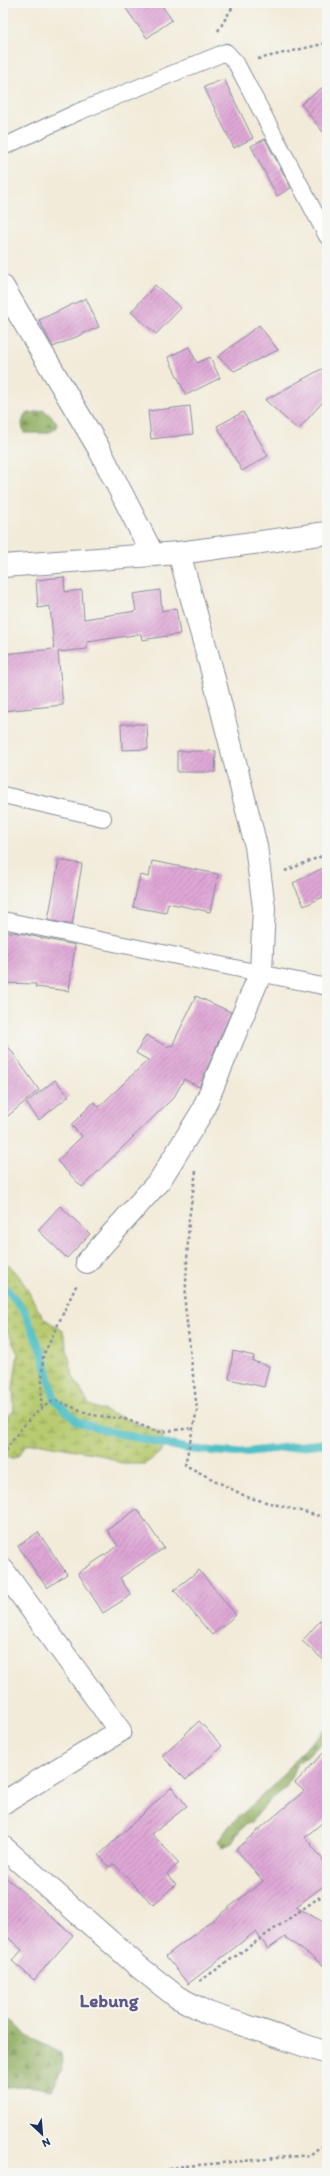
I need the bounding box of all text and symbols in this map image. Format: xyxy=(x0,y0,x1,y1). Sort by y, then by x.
district label: Lebung xyxy=(80,1989,140,2012)
north arrow xyxy=(22,2114,62,2154)
text: N xyxy=(40,2135,52,2150)

